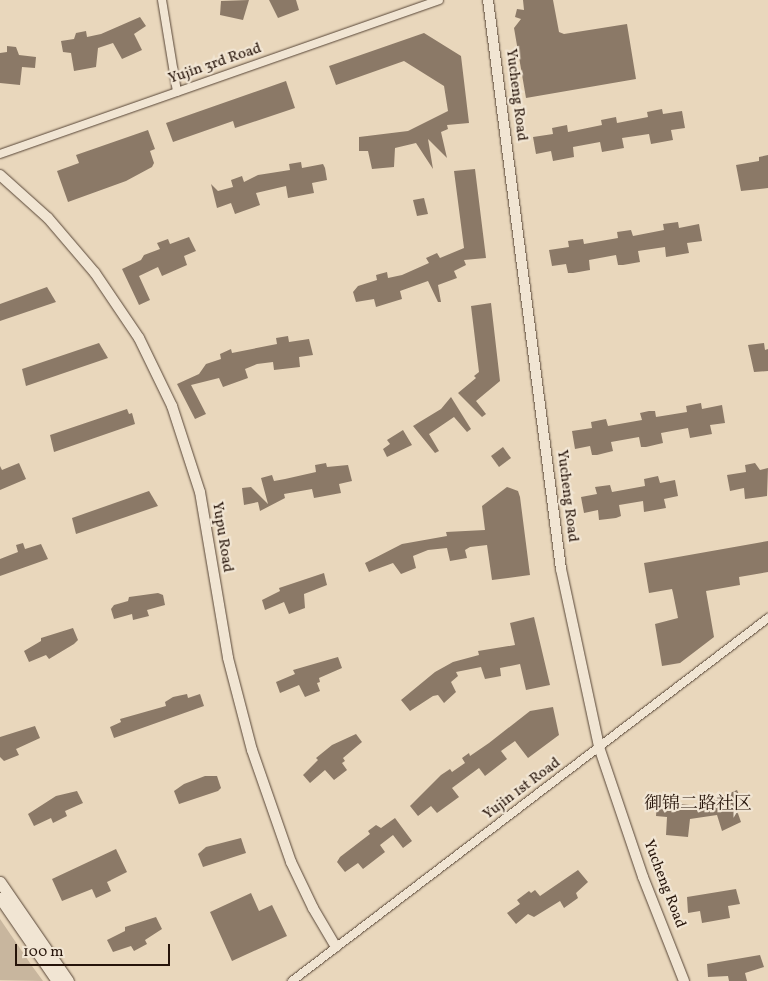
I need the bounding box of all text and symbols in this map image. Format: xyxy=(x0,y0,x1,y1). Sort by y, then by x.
street label: Yujin 3rd Road xyxy=(166,40,264,88)
street label: Yucheng Road xyxy=(501,48,531,142)
street label: Yucheng Road xyxy=(552,449,582,543)
street label: Yupu Road xyxy=(208,500,236,574)
street label: Yujin 1st Road xyxy=(480,754,564,824)
district label: 御锦二路社区 xyxy=(644,794,752,816)
street label: Yucheng Road xyxy=(639,837,689,931)
scale bar xyxy=(18,934,172,966)
text: 100 m xyxy=(23,942,63,963)

